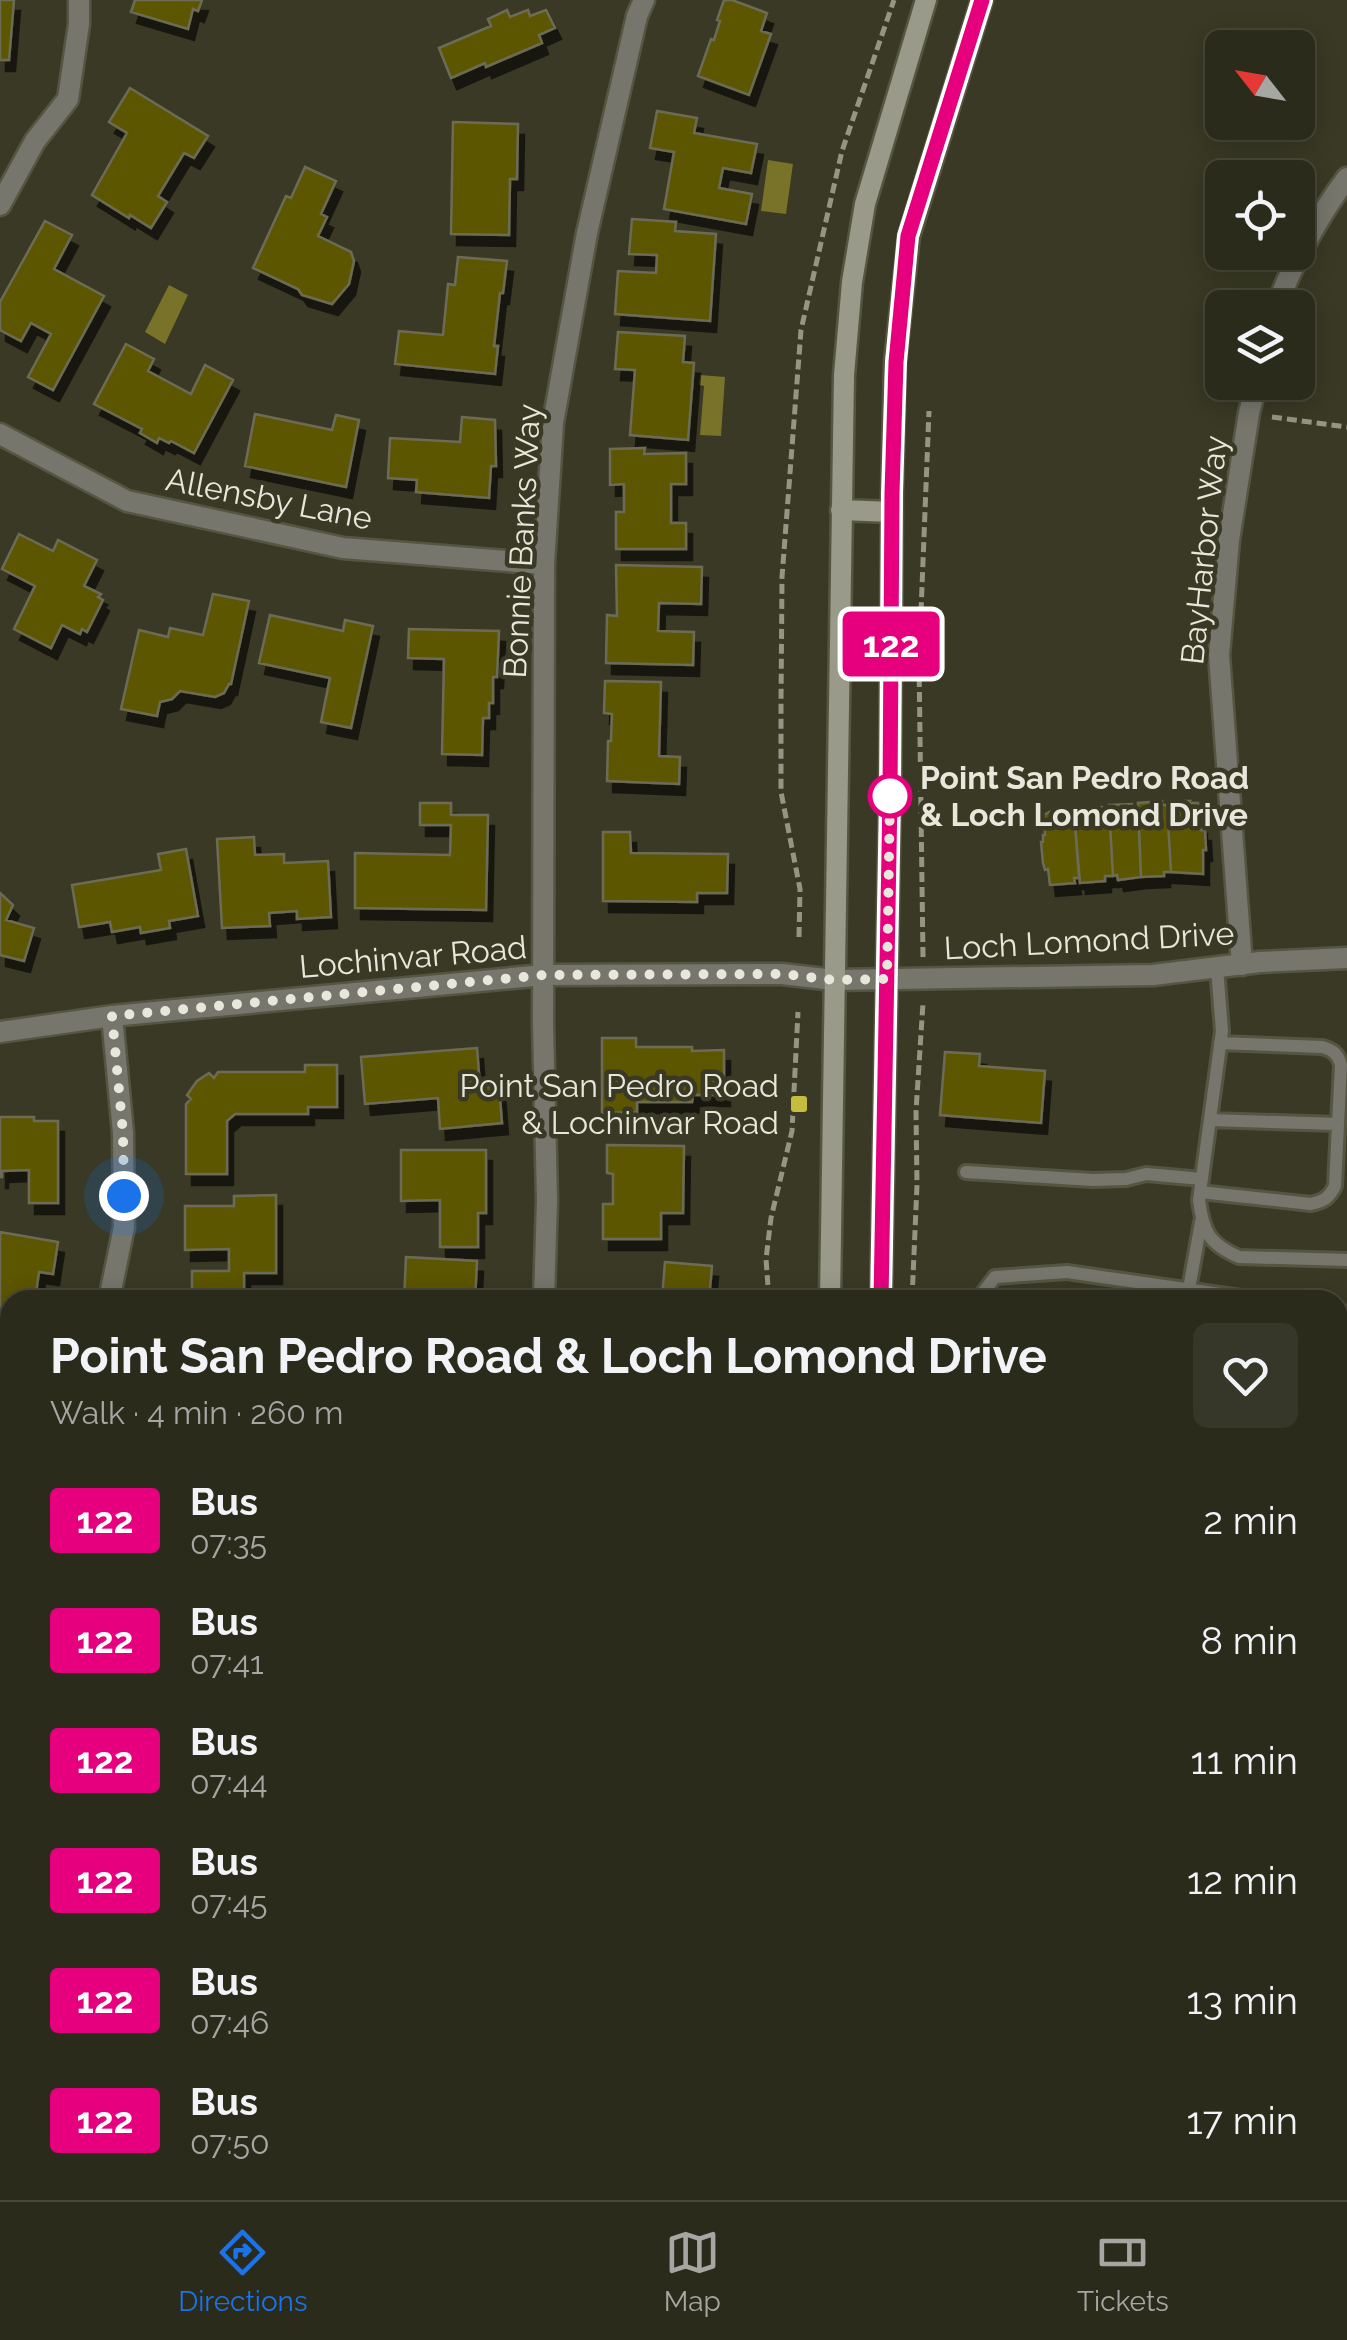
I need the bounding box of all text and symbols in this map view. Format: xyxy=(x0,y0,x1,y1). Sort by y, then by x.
north arrow xyxy=(1205,30,1315,140)
map controls xyxy=(1205,30,1315,400)
button: locate xyxy=(1205,160,1315,270)
button: layers xyxy=(1205,290,1315,400)
street label: Bonnie Banks Way xyxy=(496,403,547,679)
street label: BayHarbor Way xyxy=(1173,434,1234,666)
street label: Allensby Lane xyxy=(163,460,375,537)
line badge: 122 xyxy=(834,612,948,676)
text: 122 xyxy=(863,624,919,665)
place label: Point San Pedro Road & Loch Lomond Drive xyxy=(920,759,1249,833)
marker: Point San Pedro Road & Loch Lomond Drive xyxy=(869,775,911,817)
street label: Loch Lomond Drive xyxy=(943,914,1235,967)
street label: Lochinvar Road xyxy=(298,928,528,985)
place label: Point San Pedro Road & Lochinvar Road xyxy=(459,1067,779,1141)
marker: Point San Pedro Road & Lochinvar Road xyxy=(788,1093,810,1115)
your location xyxy=(99,1171,149,1221)
button: heart xyxy=(1193,1323,1298,1428)
text: Point San Pedro Road & Loch Lomond Drive xyxy=(50,1328,1047,1384)
text: Walk · 4 min · 260 m xyxy=(50,1394,343,1431)
text: Bus xyxy=(190,1479,258,1524)
text: 2 min xyxy=(1203,1498,1298,1543)
text: 122 xyxy=(77,1500,133,1541)
text: 07:35 xyxy=(190,1524,267,1561)
text: Bus xyxy=(190,1599,258,1644)
text: 8 min xyxy=(1200,1618,1298,1663)
text: 122 xyxy=(77,1620,133,1661)
text: 07:41 xyxy=(190,1644,264,1681)
text: Bus xyxy=(190,1719,258,1764)
text: 11 min xyxy=(1190,1738,1298,1783)
text: 122 xyxy=(77,1740,133,1781)
text: 07:44 xyxy=(190,1764,267,1801)
text: Bus xyxy=(190,1839,258,1884)
text: 12 min xyxy=(1187,1858,1298,1903)
text: 122 xyxy=(77,1860,133,1901)
text: 07:45 xyxy=(190,1884,267,1921)
text: Bus xyxy=(190,1959,258,2004)
text: 13 min xyxy=(1186,1978,1298,2023)
text: 122 xyxy=(77,1980,133,2021)
text: 07:46 xyxy=(190,2004,269,2041)
text: Bus xyxy=(190,2079,258,2124)
text: 17 min xyxy=(1187,2098,1298,2143)
text: 122 xyxy=(77,2100,133,2141)
text: 07:50 xyxy=(190,2124,270,2161)
tab: Directions xyxy=(178,2225,307,2318)
tab: Map xyxy=(664,2225,721,2318)
tab: Tickets xyxy=(1077,2225,1169,2318)

